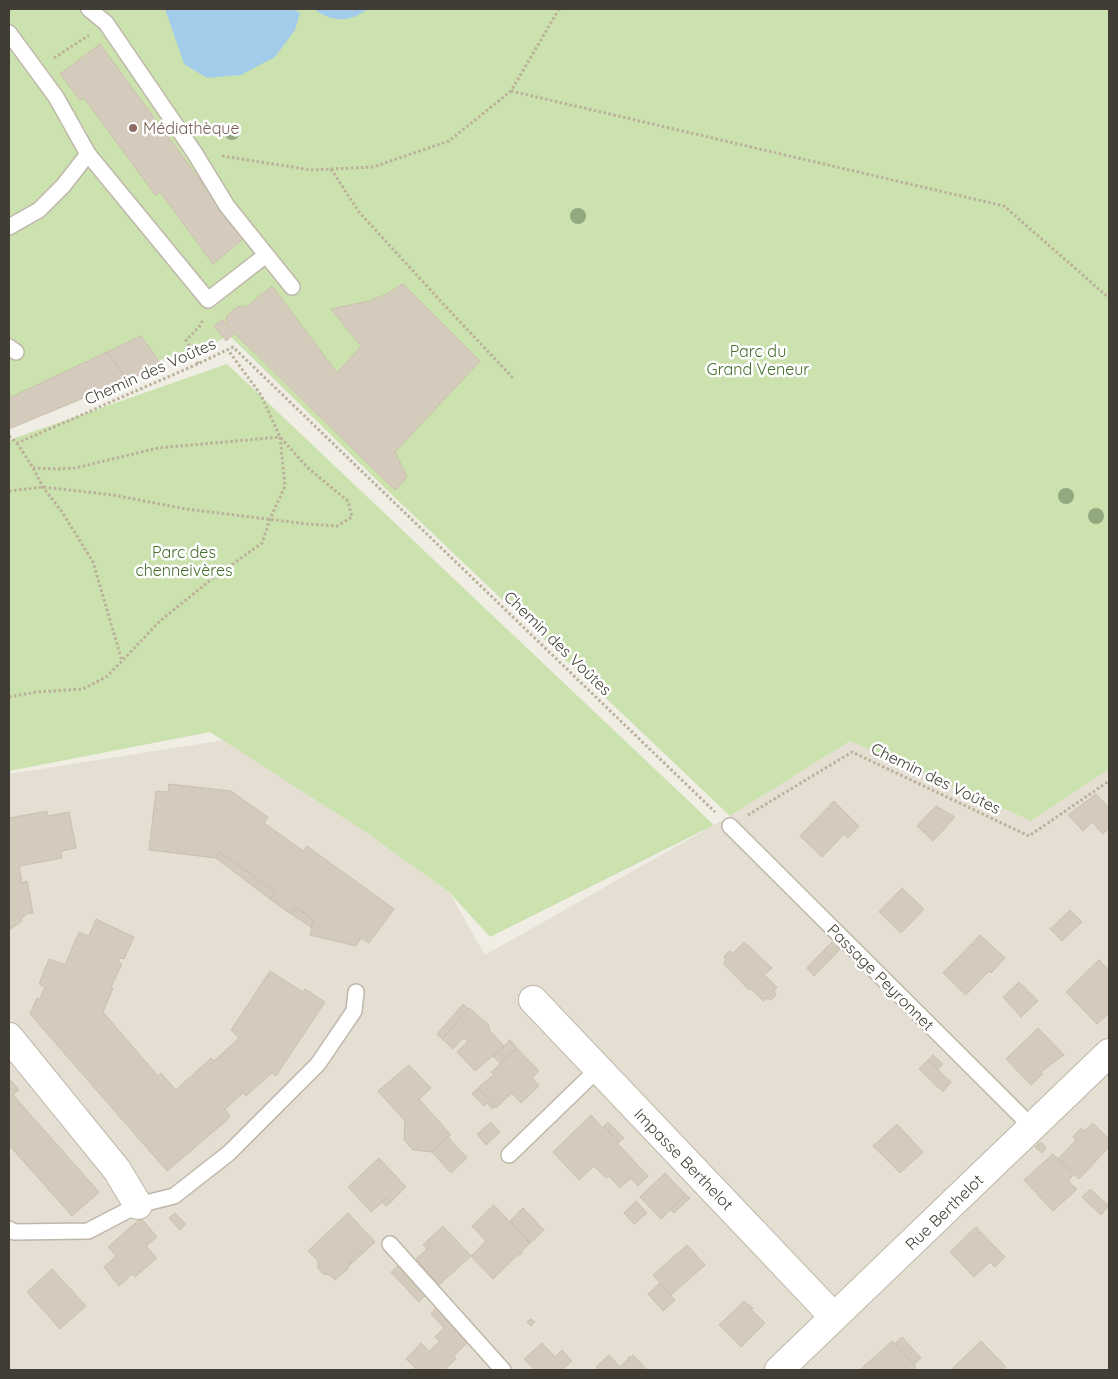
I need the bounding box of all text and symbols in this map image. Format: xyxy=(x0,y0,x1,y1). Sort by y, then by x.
place label: Médiathèque xyxy=(143,118,239,138)
marker: Médiathèque xyxy=(127,122,139,134)
street label: Chemin des Voûtes xyxy=(81,333,219,409)
park label: Parc du Grand Veneur xyxy=(707,341,809,379)
park label: Parc des chenneivères xyxy=(135,542,233,580)
street label: Chemin des Voûtes xyxy=(500,587,616,699)
street label: Chemin des Voûtes xyxy=(868,738,1004,818)
street label: Passage Peyronnet xyxy=(823,919,939,1035)
street label: Impasse Berthelot xyxy=(630,1104,738,1214)
street label: Rue Berthelot xyxy=(901,1170,987,1254)

